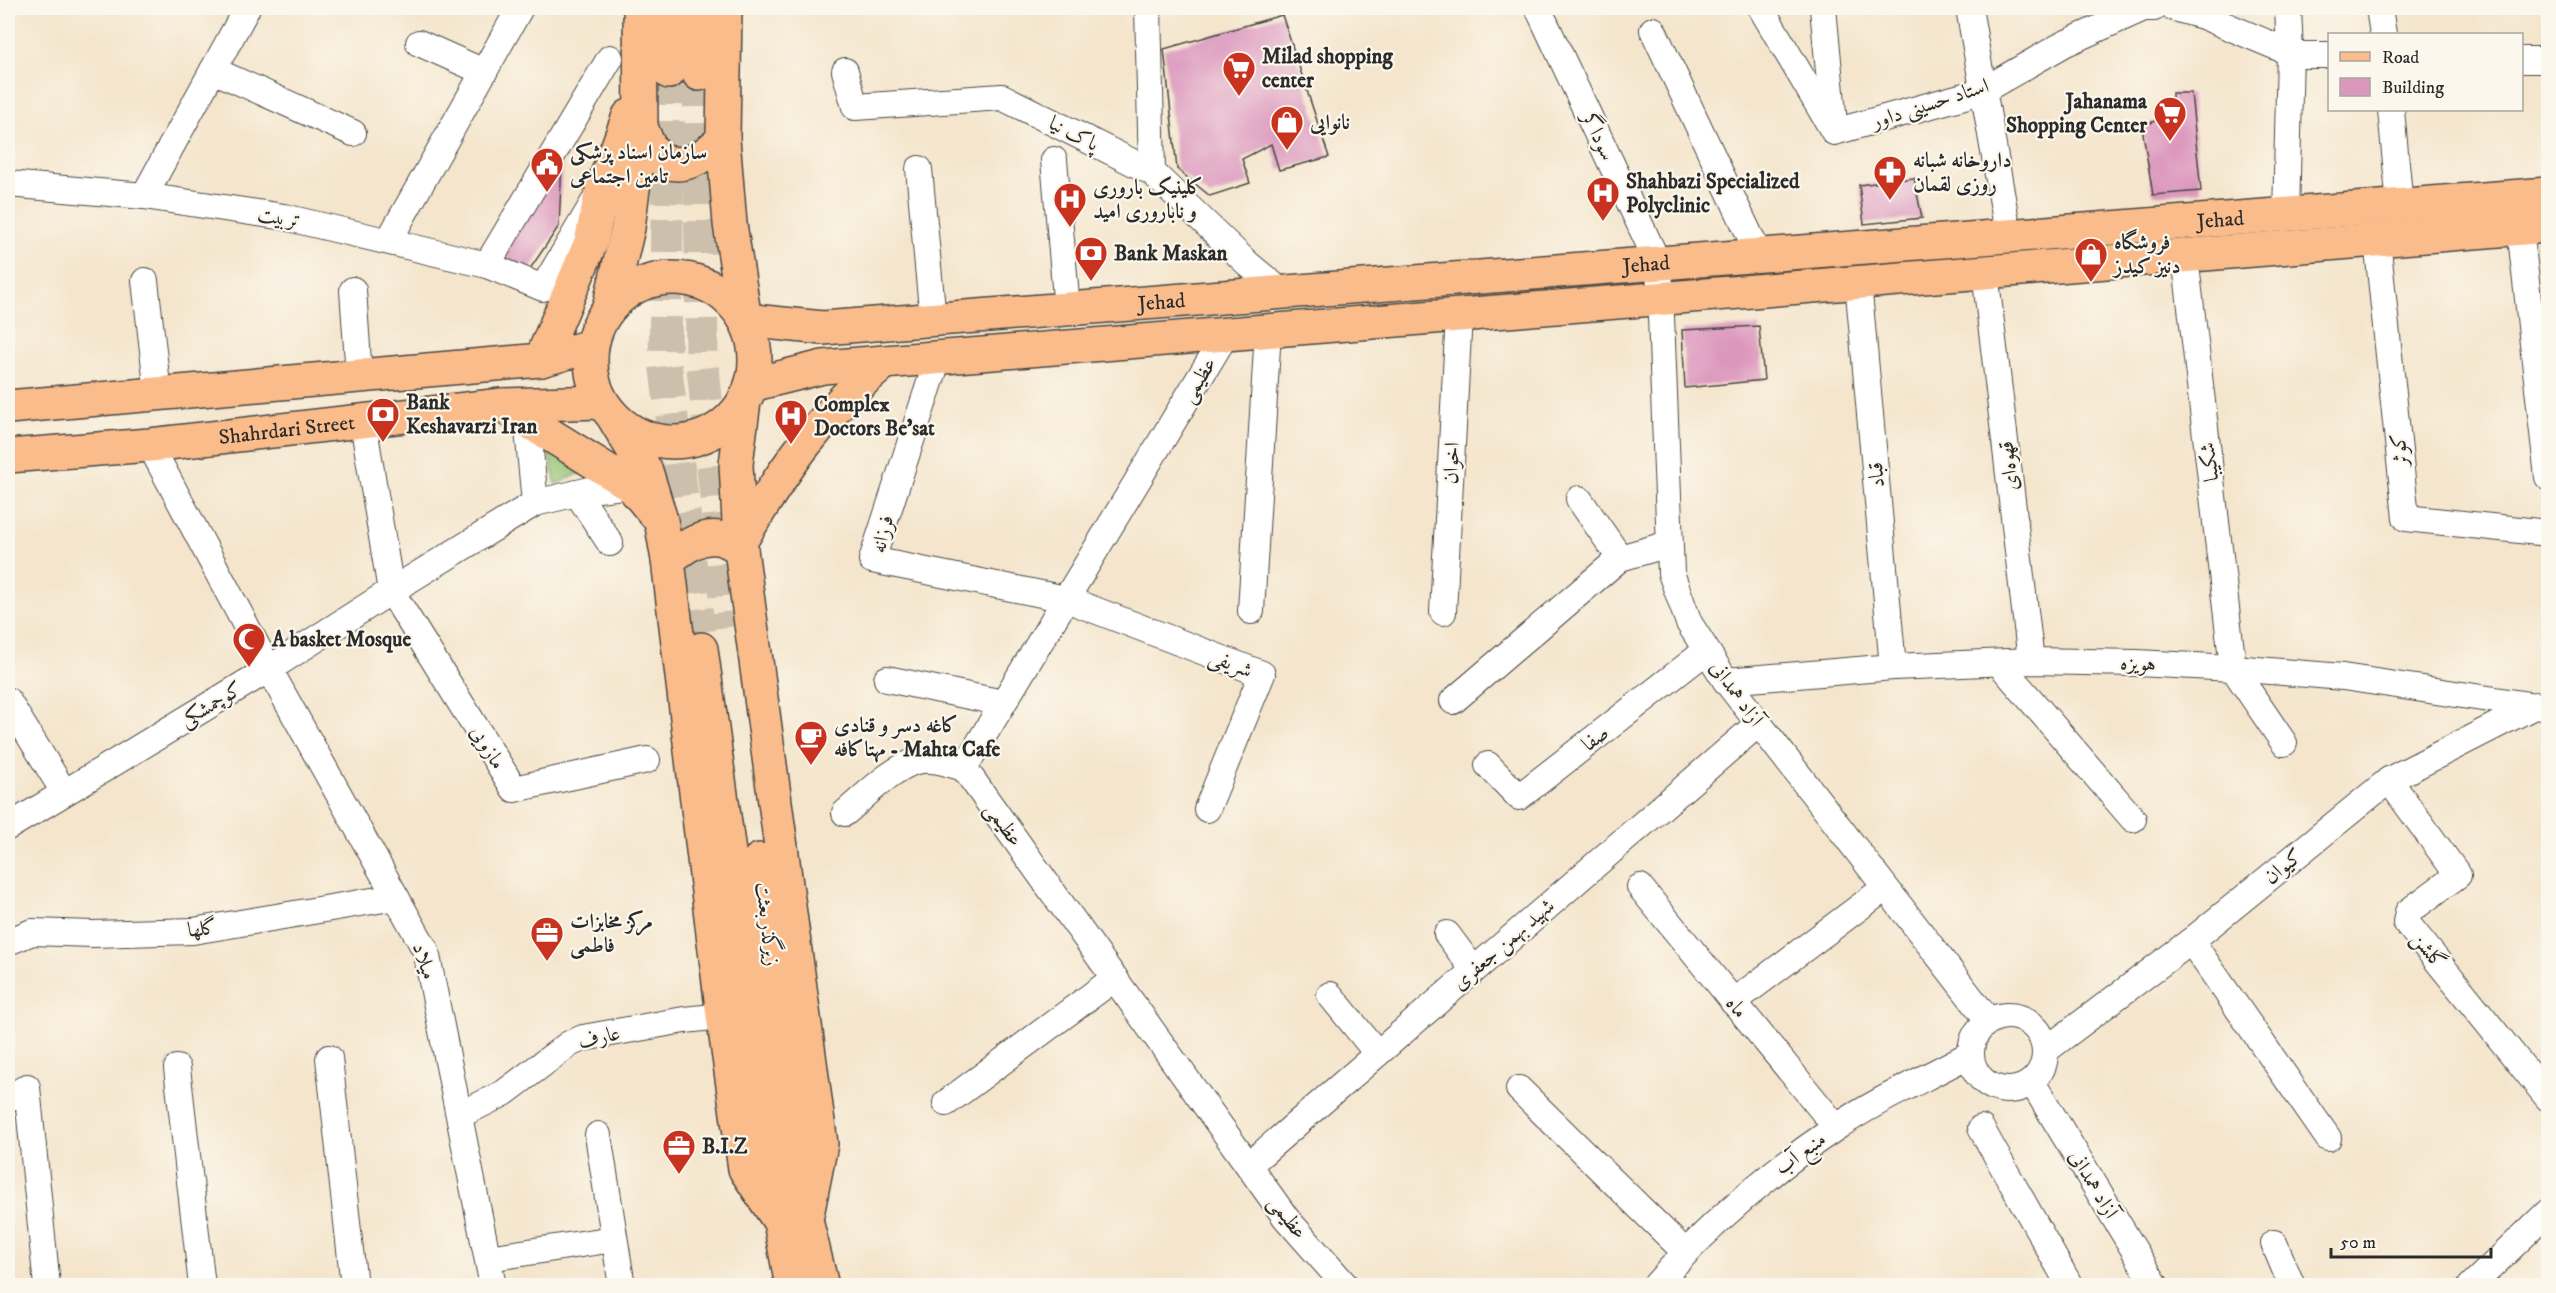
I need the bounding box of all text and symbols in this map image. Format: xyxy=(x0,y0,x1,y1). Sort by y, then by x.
legend xyxy=(2328,33,2523,111)
place label: Milad shopping center xyxy=(1262,44,1393,94)
text: Road xyxy=(2382,47,2419,69)
supermarket icon: Milad shopping center xyxy=(1221,50,1257,97)
street label: استاد حسینی داور xyxy=(1866,73,1993,137)
text: Building xyxy=(2382,77,2444,99)
place label: Jahanama Shopping Center xyxy=(2006,89,2148,139)
supermarket icon: Jahanama Shopping Center xyxy=(2152,95,2188,142)
shop icon: نانوایی xyxy=(1269,104,1305,151)
street label: سوداگر xyxy=(1575,105,1622,165)
street label: پاک نیا xyxy=(1044,110,1104,159)
place label: نانوایی xyxy=(1309,110,1350,136)
place label: سازمان اسناد پزشکی تامین اجتماعی xyxy=(569,140,707,190)
public building icon: سازمان اسناد پزشکی تامین اجتماعی xyxy=(529,146,565,193)
place label: داروخانه شبانه روزی لقمان xyxy=(1913,148,2012,198)
pharmacy icon: داروخانه شبانه روزی لقمان xyxy=(1872,154,1908,201)
place label: Shahbazi Specialized Polyclinic xyxy=(1626,169,1800,219)
place label: کلینیک باروری و ناباروری امید xyxy=(1093,175,1203,225)
hospital icon: Shahbazi Specialized Polyclinic xyxy=(1585,175,1621,222)
hospital icon: کلینیک باروری و ناباروری امید xyxy=(1052,181,1088,228)
street label: تربیت xyxy=(255,201,302,235)
street label: Jehad xyxy=(2194,206,2245,235)
place label: فروشگاه دنیز کیدز xyxy=(2112,228,2181,280)
bank icon: Bank Maskan xyxy=(1073,235,1109,282)
shop icon: فروشگاه دنیز کیدز xyxy=(2073,236,2109,283)
place label: Bank Maskan xyxy=(1114,241,1229,267)
street label: Jehad xyxy=(1620,250,1671,280)
street label: Jehad xyxy=(1135,288,1187,318)
street label: عظیمی xyxy=(1175,353,1223,408)
place label: Bank Keshavarzi Iran xyxy=(406,390,538,440)
place label: Complex Doctors Be'sat xyxy=(814,392,935,442)
bank icon: Bank Keshavarzi Iran xyxy=(365,396,401,443)
hospital icon: Complex Doctors Be'sat xyxy=(773,398,809,445)
street label: Shahrdari Street xyxy=(217,410,356,451)
street label: کوثر xyxy=(2385,432,2415,470)
street label: قهوه‌ای xyxy=(1993,439,2025,492)
street label: اخوان xyxy=(1438,441,1466,485)
street label: شکیبا xyxy=(2195,441,2225,483)
street label: قباد xyxy=(1863,461,1891,489)
street label: فرزانه xyxy=(866,513,900,556)
mosque icon: A basket Mosque xyxy=(231,621,267,668)
place label: A basket Mosque xyxy=(271,627,411,653)
street label: شریفی xyxy=(1205,644,1256,685)
street label: هویزه xyxy=(2119,650,2157,678)
street label: آزاد همدانی xyxy=(1704,655,1771,734)
street label: کوچمشکی xyxy=(175,676,248,734)
place label: کاغه دسر و قنادی مهتاکافه - Mahta Cafe xyxy=(834,713,1001,763)
cafe icon: کاغه دسر و قنادی مهتاکافه - Mahta Cafe xyxy=(793,719,829,766)
street label: صفا xyxy=(1577,720,1614,757)
street label: مازویی xyxy=(464,721,511,774)
street label: عظیمی xyxy=(978,797,1028,852)
street label: کیوان xyxy=(2259,843,2308,890)
street label: زیرگذر بعثت xyxy=(749,880,788,968)
street label: شهید بهمن جعفری xyxy=(1447,893,1560,996)
place label: مرکز مخابزات فاطمی xyxy=(570,909,653,959)
street label: گلها xyxy=(186,913,218,944)
office icon: مرکز مخابزات فاطمی xyxy=(529,915,565,962)
street label: گلشن xyxy=(2405,926,2452,975)
street label: میلاد xyxy=(406,940,442,983)
street label: ماه xyxy=(1720,991,1753,1024)
street label: عارف xyxy=(576,1020,623,1056)
street label: منبع آب xyxy=(1769,1126,1834,1185)
office icon: B.I.Z xyxy=(661,1128,697,1175)
place label: B.I.Z xyxy=(702,1134,748,1160)
street label: آزاد همدانی xyxy=(2063,1145,2126,1226)
street label: عظیمی xyxy=(1262,1190,1312,1245)
scale bar xyxy=(2331,1221,2492,1259)
text: 50 m xyxy=(2340,1232,2376,1254)

